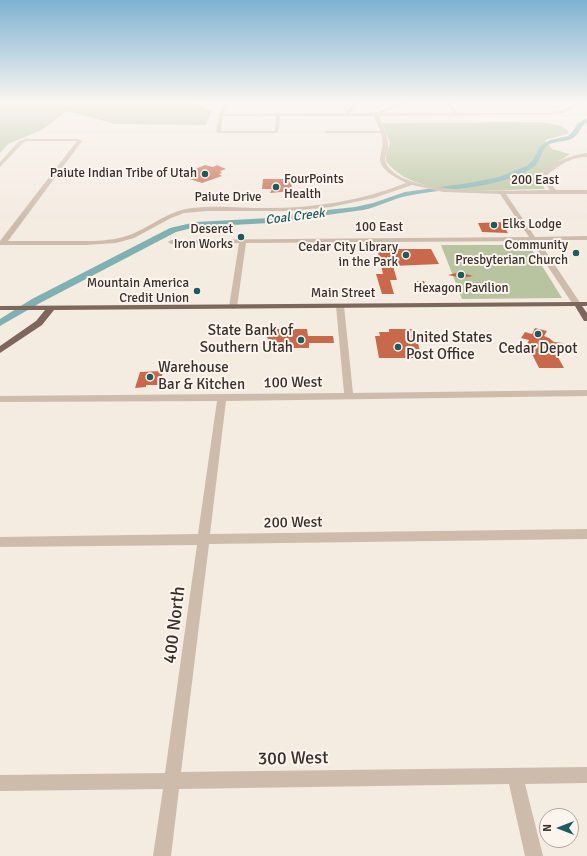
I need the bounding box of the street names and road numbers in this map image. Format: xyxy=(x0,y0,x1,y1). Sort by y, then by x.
street label: 200 East xyxy=(511,173,559,189)
street label: Paiute Drive xyxy=(194,190,262,206)
street label: 100 East xyxy=(355,220,403,236)
street label: Main Street xyxy=(311,286,375,302)
street label: 100 West xyxy=(263,373,323,393)
street label: 200 West xyxy=(263,513,323,533)
street label: 400 North xyxy=(160,585,190,665)
street label: 300 West xyxy=(257,748,329,770)

